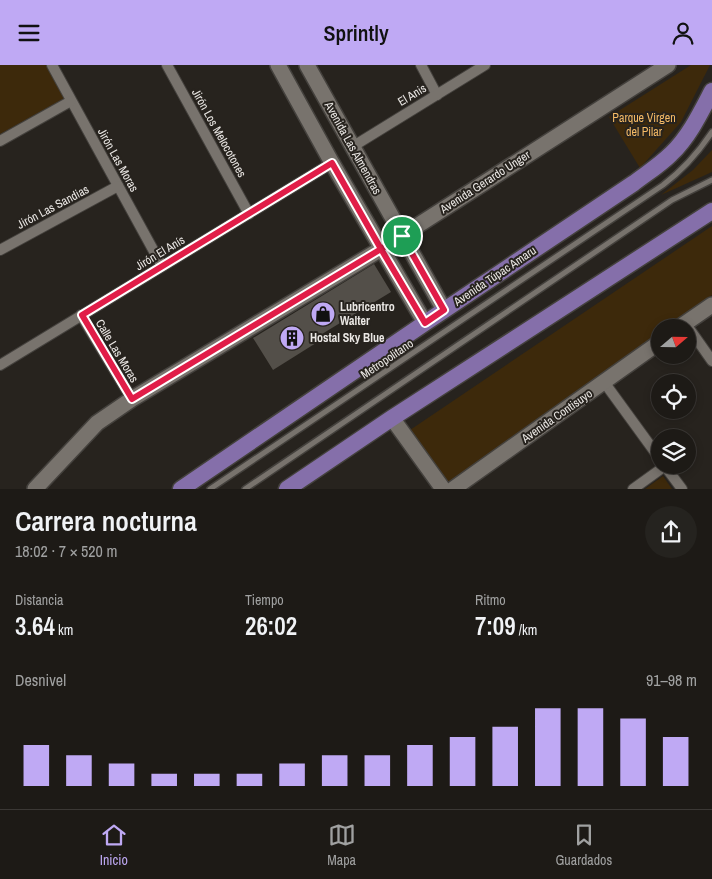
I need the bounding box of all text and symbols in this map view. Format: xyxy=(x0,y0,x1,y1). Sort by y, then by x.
text: Sprintly xyxy=(323,18,389,48)
icon: menu xyxy=(15,19,43,47)
icon: person xyxy=(669,19,697,47)
street label: El Anis xyxy=(395,80,429,110)
street label: Jirón Los Melocotones xyxy=(188,86,250,180)
street label: Avenida Las Almendras xyxy=(320,98,385,197)
park label: Parque Virgen del Pilar xyxy=(612,110,676,140)
street label: Jirón Las Moras xyxy=(94,125,142,195)
street label: Avenida Gerardo Unger xyxy=(436,146,534,218)
street label: Jirón Las Sandias xyxy=(14,181,92,233)
pin xyxy=(381,215,423,257)
icon: arrive xyxy=(388,222,416,250)
street label: Jirón El Anís xyxy=(132,232,188,274)
street label: Avenida Túpac Amaru xyxy=(450,242,539,310)
place label: Lubricentro Walter xyxy=(340,299,395,329)
shop icon: Lubricentro Walter xyxy=(310,301,336,327)
street label: Calle Las Moras xyxy=(92,316,142,386)
north arrow xyxy=(651,319,696,364)
map controls xyxy=(651,319,696,474)
building icon: Hostal Sky Blue xyxy=(279,325,305,351)
place label: Hostal Sky Blue xyxy=(310,330,385,346)
street label: Metropolitano xyxy=(358,336,416,382)
button: locate xyxy=(651,374,696,419)
street label: Avenida Contisuyo xyxy=(518,386,596,447)
button: layers xyxy=(651,429,696,474)
text: Carrera nocturna xyxy=(15,502,197,540)
button: share xyxy=(645,506,697,558)
text: 18:02 · 7 × 520 m xyxy=(15,540,118,562)
text: Distancia xyxy=(15,591,64,609)
text: Tiempo xyxy=(245,591,284,609)
text: Ritmo xyxy=(475,591,506,609)
text: 3.64 xyxy=(15,609,55,643)
text: 26:02 xyxy=(245,609,297,643)
text: 7:09 xyxy=(475,609,516,643)
text: km xyxy=(55,621,73,639)
text: /km xyxy=(516,621,537,639)
text: Desnivel xyxy=(15,669,66,691)
text: 91–98 m xyxy=(646,669,697,691)
tab: Inicio xyxy=(100,821,128,869)
tab: Mapa xyxy=(327,821,356,869)
tab: Guardados xyxy=(555,821,612,869)

